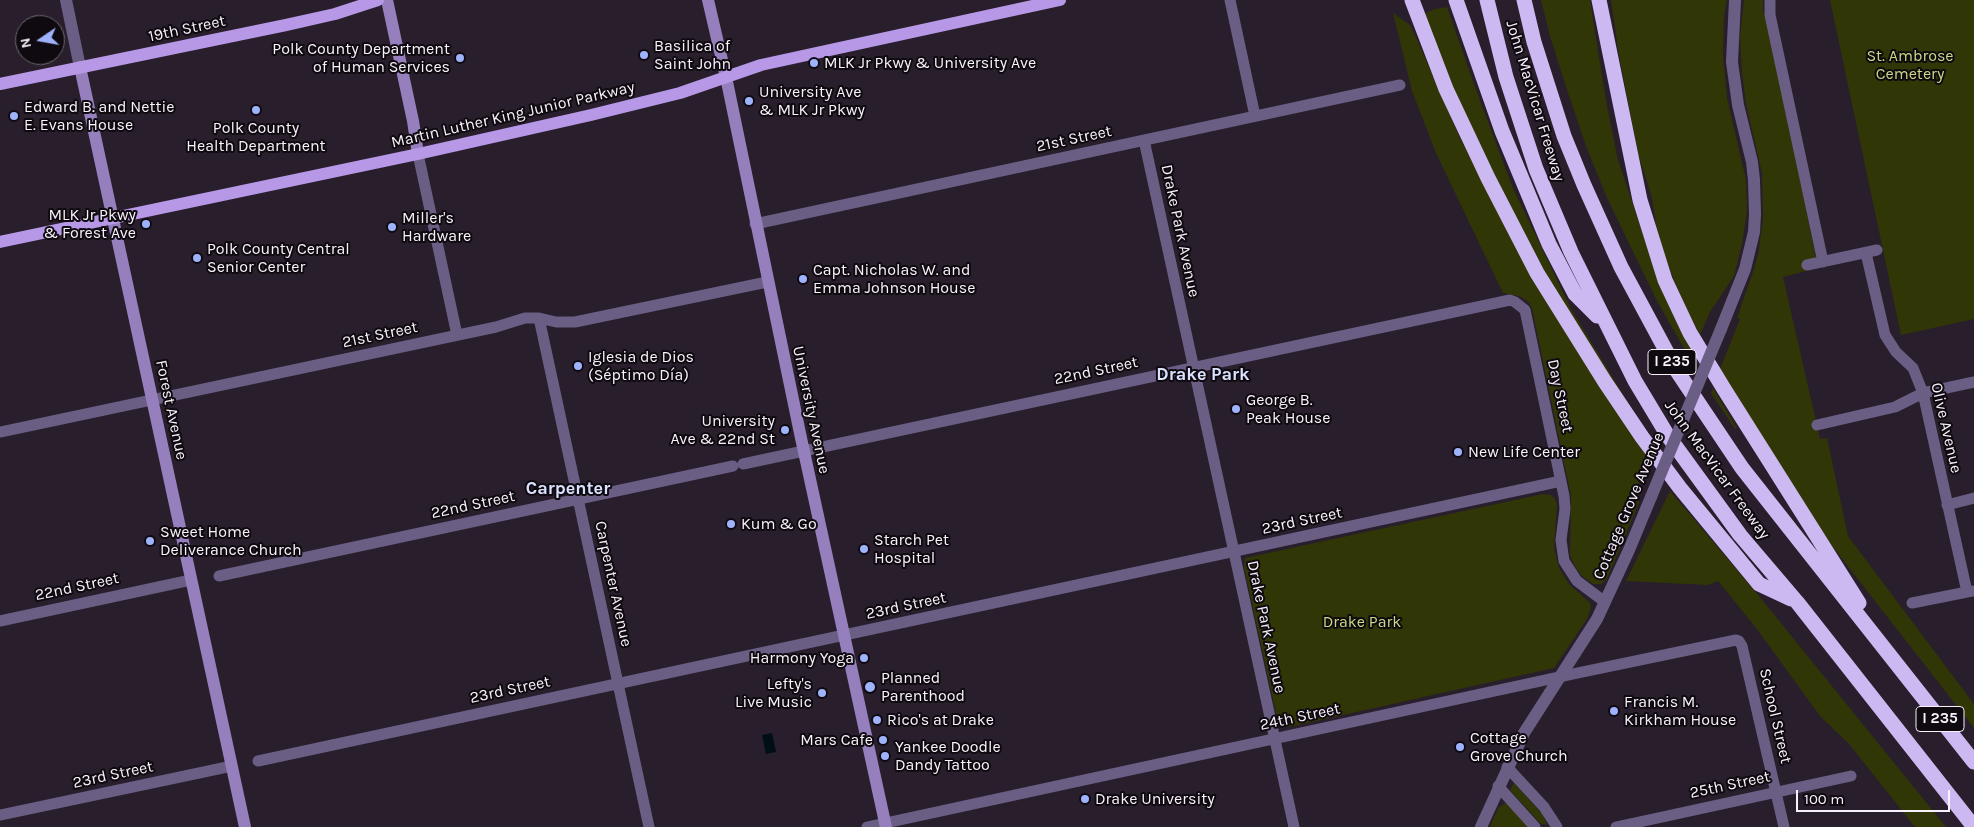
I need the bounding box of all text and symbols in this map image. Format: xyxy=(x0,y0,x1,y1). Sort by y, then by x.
street label: 19th Street xyxy=(147,12,227,46)
north arrow xyxy=(15,15,65,65)
street label: John MacVicar Freeway xyxy=(1501,18,1569,184)
text: N xyxy=(16,36,35,50)
place label: Basilica of Saint John xyxy=(654,36,731,74)
place label: Polk County Department of Human Services xyxy=(272,39,450,77)
park label: St. Ambrose Cemetery xyxy=(1866,46,1954,84)
marker: Basilica of Saint John xyxy=(638,49,650,61)
marker: Polk County Department of Human Services xyxy=(454,52,466,64)
place label: MLK Jr Pkwy & University Ave xyxy=(824,53,1036,73)
marker: MLK Jr Pkwy & University Ave xyxy=(808,57,820,69)
street label: Martin Luther King Junior Parkway xyxy=(389,78,637,152)
place label: University Ave & MLK Jr Pkwy xyxy=(759,82,865,120)
marker: University Ave & MLK Jr Pkwy xyxy=(743,95,755,107)
place label: Edward B. and Nettie E. Evans House xyxy=(24,97,174,135)
marker: Polk County Health Department xyxy=(250,104,262,116)
marker: Edward B. and Nettie E. Evans House xyxy=(8,110,20,122)
place label: Polk County Health Department xyxy=(186,118,326,156)
street label: 21st Street xyxy=(1034,122,1114,156)
street label: Drake Park Avenue xyxy=(1157,163,1203,299)
place label: MLK Jr Pkwy & Forest Ave xyxy=(44,205,136,243)
place label: Miller's Hardware xyxy=(402,208,471,246)
marker: MLK Jr Pkwy & Forest Ave xyxy=(140,218,152,230)
marker: Miller's Hardware xyxy=(386,221,398,233)
place label: Polk County Central Senior Center xyxy=(207,239,350,277)
marker: Polk County Central Senior Center xyxy=(191,252,203,264)
place label: Capt. Nicholas W. and Emma Johnson House xyxy=(813,260,975,298)
marker: Capt. Nicholas W. and Emma Johnson House xyxy=(797,273,809,285)
street label: 21st Street xyxy=(340,318,420,352)
street label: University Avenue xyxy=(788,344,834,476)
place label: Iglesia de Dios (Séptimo Día) xyxy=(588,347,694,385)
road number: I 235 xyxy=(1648,350,1696,374)
street label: 22nd Street xyxy=(1052,353,1140,389)
street label: Forest Avenue xyxy=(151,358,191,462)
street label: Day Street xyxy=(1543,358,1577,434)
marker: Iglesia de Dios (Séptimo Día) xyxy=(572,360,584,372)
district label: Drake Park xyxy=(1156,364,1250,386)
street label: Olive Avenue xyxy=(1926,381,1966,475)
place label: George B. Peak House xyxy=(1246,390,1330,428)
street label: John MacVicar Freeway xyxy=(1660,397,1774,543)
marker: George B. Peak House xyxy=(1230,403,1242,415)
place label: University Ave & 22nd St xyxy=(671,411,775,449)
marker: University Ave & 22nd St xyxy=(779,424,791,436)
street label: Cottage Grove Avenue xyxy=(1589,430,1669,582)
place label: New Life Center xyxy=(1468,442,1580,462)
marker: New Life Center xyxy=(1452,446,1464,458)
district label: Carpenter xyxy=(526,478,610,500)
street label: 22nd Street xyxy=(429,487,517,523)
street label: 23rd Street xyxy=(1260,503,1344,539)
place label: Kum & Go xyxy=(741,514,817,534)
marker: Kum & Go xyxy=(725,518,737,530)
street label: Carpenter Avenue xyxy=(590,519,636,649)
place label: Sweet Home Deliverance Church xyxy=(160,522,302,560)
place label: Starch Pet Hospital xyxy=(874,530,949,568)
marker: Sweet Home Deliverance Church xyxy=(144,535,156,547)
marker: Starch Pet Hospital xyxy=(858,543,870,555)
street label: Drake Park Avenue xyxy=(1243,559,1289,695)
street label: 22nd Street xyxy=(33,569,121,605)
street label: 23rd Street xyxy=(864,588,948,624)
park label: Drake Park xyxy=(1323,612,1401,632)
place label: Harmony Yoga xyxy=(750,648,854,668)
marker: Harmony Yoga xyxy=(858,652,870,664)
street label: School Street xyxy=(1755,666,1795,766)
place label: Planned Parenthood xyxy=(881,668,965,706)
street label: 23rd Street xyxy=(468,672,552,708)
place label: Lefty's Live Music xyxy=(735,674,812,712)
marker: Planned Parenthood xyxy=(863,680,877,694)
marker: Lefty's Live Music xyxy=(816,687,828,699)
place label: Francis M. Kirkham House xyxy=(1624,692,1736,730)
street label: 24th Street xyxy=(1258,699,1342,735)
marker: Francis M. Kirkham House xyxy=(1608,705,1620,717)
road number: I 235 xyxy=(1916,706,1964,732)
place label: Rico's at Drake xyxy=(887,710,994,730)
marker: Rico's at Drake xyxy=(871,714,883,726)
place label: Cottage Grove Church xyxy=(1470,728,1568,766)
place label: Mars Cafe xyxy=(800,730,873,750)
marker: Mars Cafe xyxy=(877,734,889,746)
place label: Yankee Doodle Dandy Tattoo xyxy=(895,737,1001,775)
marker: Cottage Grove Church xyxy=(1454,741,1466,753)
marker: Yankee Doodle Dandy Tattoo xyxy=(879,750,891,762)
street label: 23rd Street xyxy=(71,757,155,793)
street label: 25th Street xyxy=(1688,767,1772,803)
scale bar xyxy=(1799,780,1953,812)
place label: Drake University xyxy=(1095,789,1215,809)
text: 100 m xyxy=(1804,790,1844,808)
marker: Drake University xyxy=(1079,793,1091,805)

